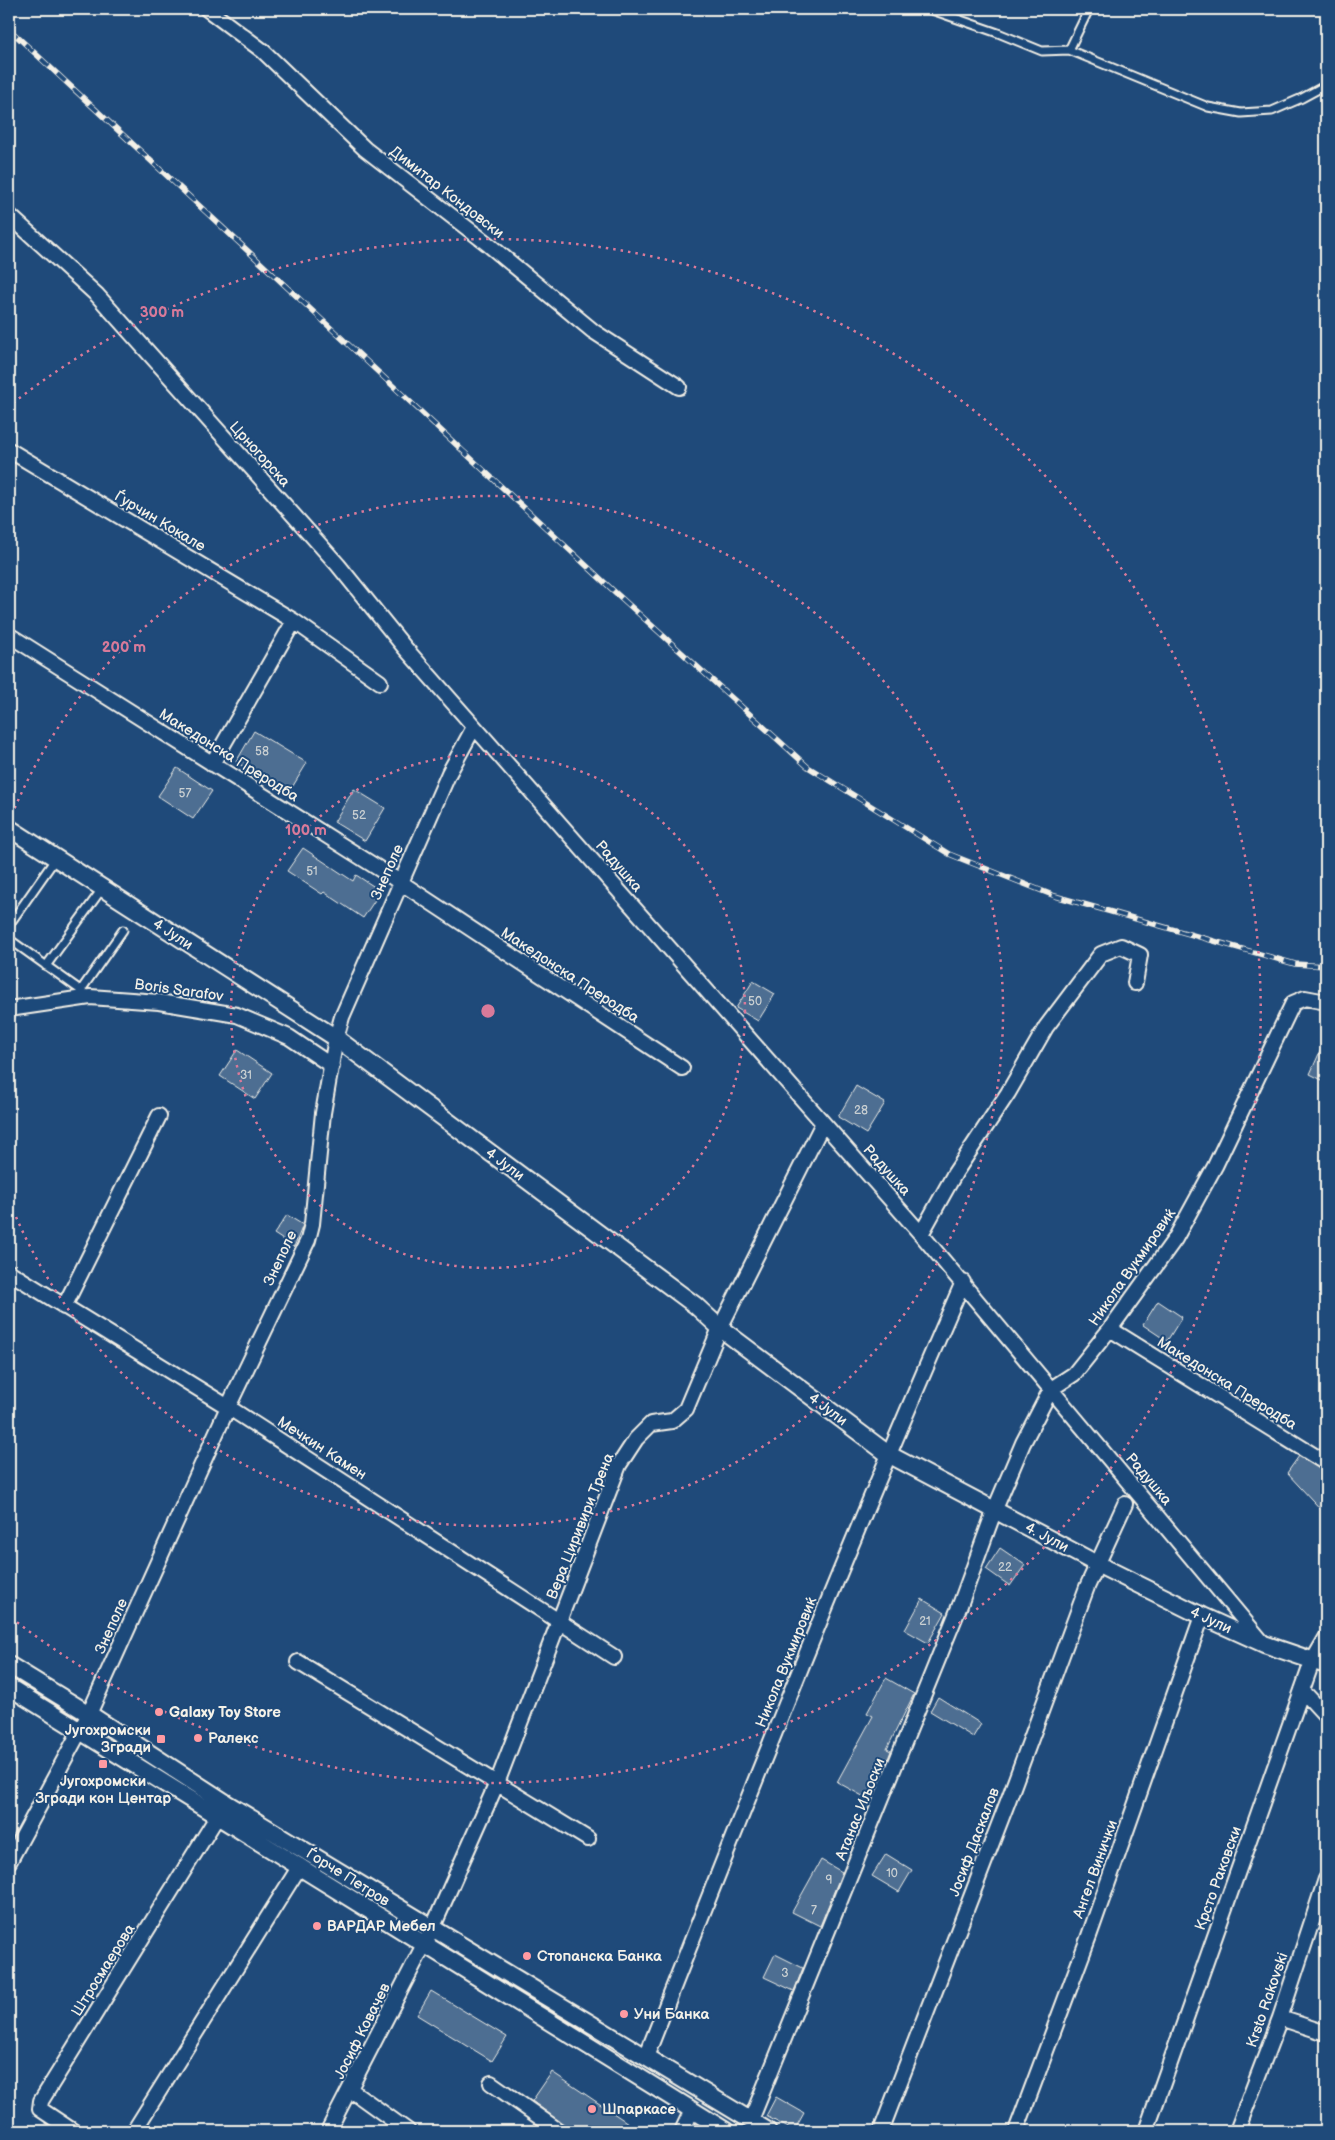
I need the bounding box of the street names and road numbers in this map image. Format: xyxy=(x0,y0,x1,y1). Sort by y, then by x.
street label: Димитар Кондовски xyxy=(386,142,508,243)
street label: Црногорска xyxy=(225,418,294,491)
street label: Ѓурчин Кокале xyxy=(111,487,209,556)
street label: Македонска Преродба xyxy=(155,705,302,806)
street label: Радушка xyxy=(591,836,646,896)
street label: Знеполе xyxy=(367,841,408,903)
street label: 4 Јули xyxy=(149,914,196,954)
street label: Македонска Преродба xyxy=(497,924,643,1027)
street label: Boris Sarafov xyxy=(133,975,225,1006)
street label: Радушка xyxy=(859,1141,915,1200)
street label: 4 Јули xyxy=(481,1144,528,1185)
street label: Никола Вукмировиќ xyxy=(1085,1205,1180,1330)
street label: Знеполе xyxy=(259,1228,302,1289)
street label: Македонска Преродба xyxy=(1153,1333,1300,1434)
street label: 4 Јули xyxy=(804,1389,851,1430)
street label: Мечкин Камен xyxy=(273,1412,370,1484)
street label: Радушка xyxy=(1121,1449,1176,1509)
street label: Вера Циривири Трена xyxy=(542,1450,619,1602)
street label: 4. Јули xyxy=(1022,1518,1072,1557)
street label: Никола Вукмировиќ xyxy=(752,1594,821,1730)
street label: Знеполе xyxy=(91,1595,132,1657)
street label: 4 Јули xyxy=(1187,1603,1235,1638)
street label: Aтанас Иљоски xyxy=(831,1755,890,1863)
street label: Јосиф Даскалов xyxy=(945,1785,1004,1899)
street label: Ангел Винички xyxy=(1069,1817,1122,1922)
street label: Крсто Раковски xyxy=(1191,1823,1246,1933)
street label: Ѓорче Петров xyxy=(302,1844,393,1911)
street label: Штросмаерова xyxy=(67,1920,139,2020)
street label: Krsto Rakovski xyxy=(1242,1950,1293,2050)
street label: Јосиф Ковачев xyxy=(330,1980,395,2083)

